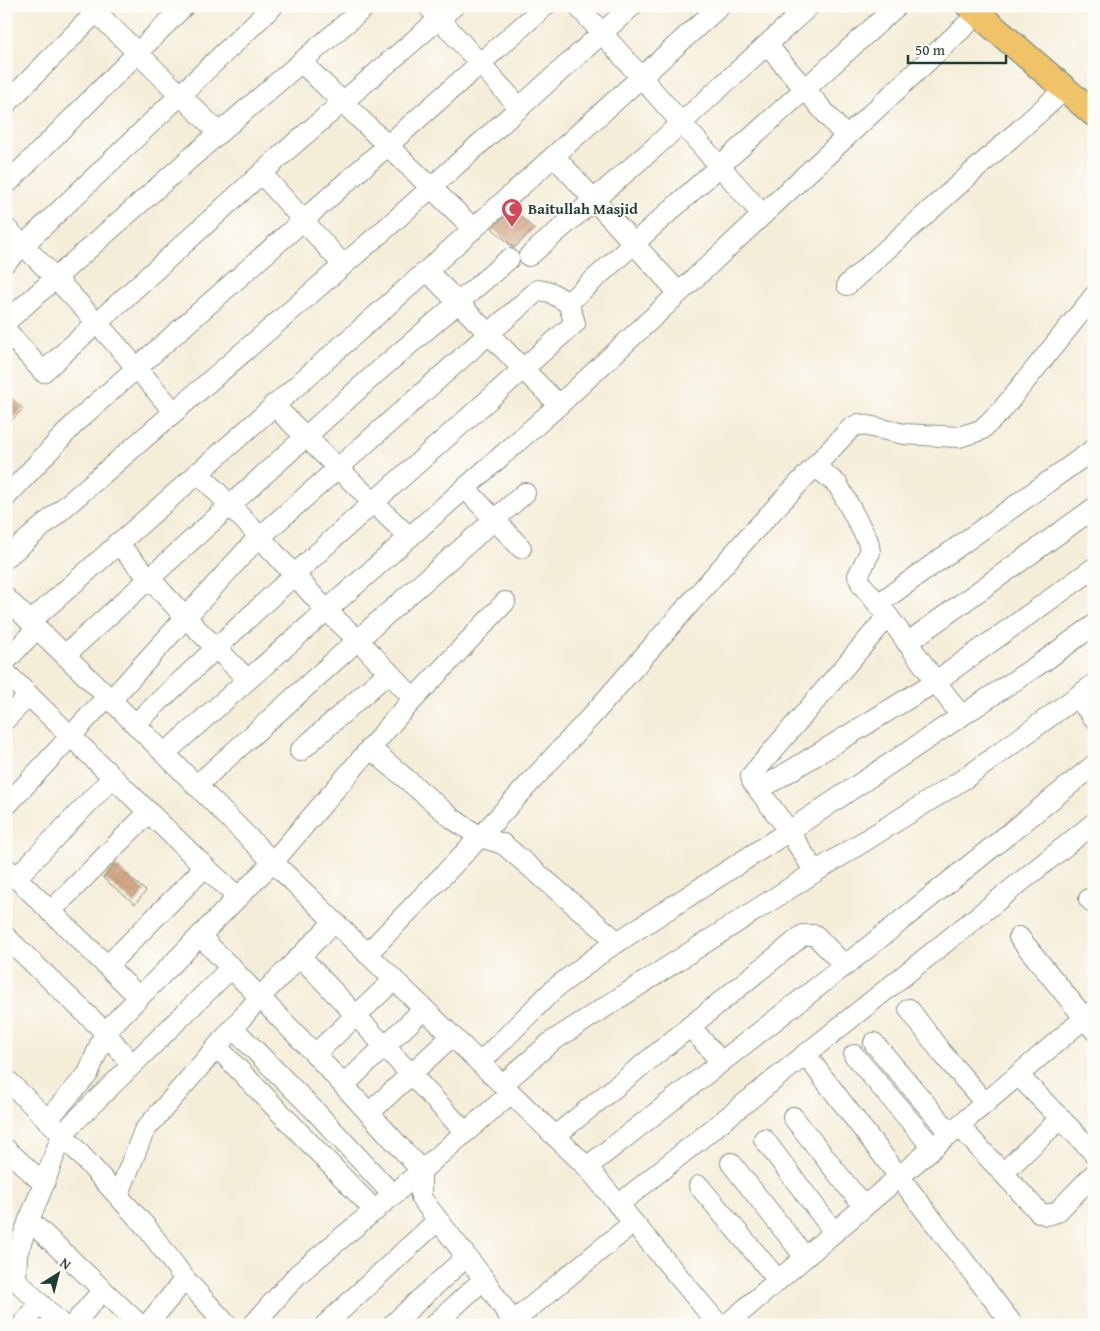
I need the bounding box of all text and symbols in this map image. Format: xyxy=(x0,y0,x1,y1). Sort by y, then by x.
scale bar xyxy=(908,32,1005,64)
text: 50 m xyxy=(915,39,946,60)
mosque icon: Baitullah Masjid xyxy=(500,197,524,228)
place label: Baitullah Masjid xyxy=(528,198,638,219)
north arrow xyxy=(32,1248,82,1298)
text: N xyxy=(56,1253,76,1275)

